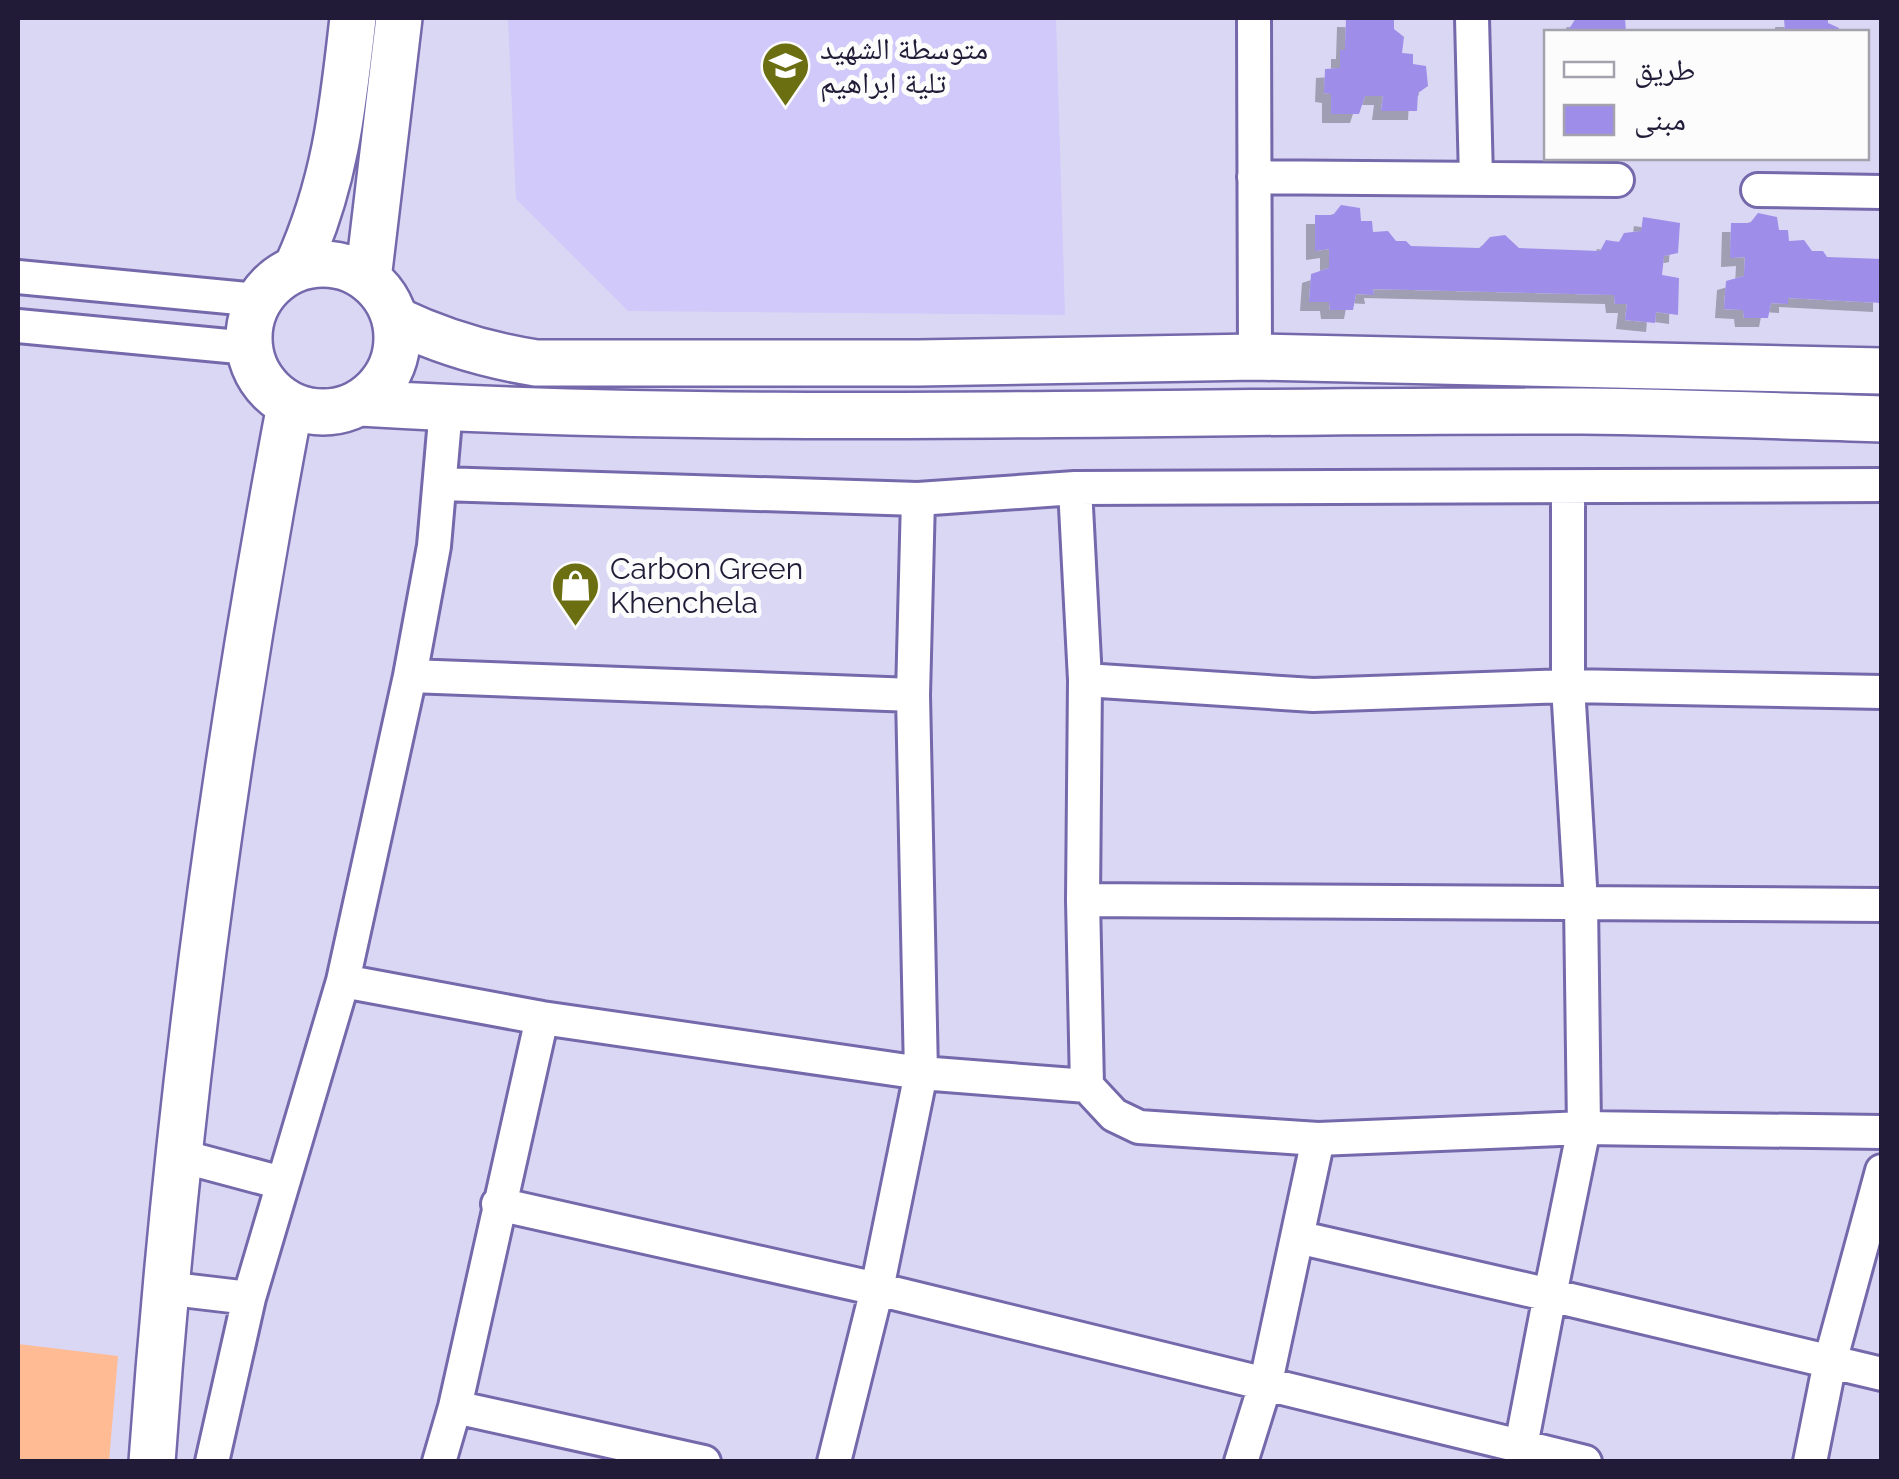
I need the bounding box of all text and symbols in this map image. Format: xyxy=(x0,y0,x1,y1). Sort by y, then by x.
legend xyxy=(1544,30,1869,160)
place label: متوسطة الشهيد تلية ابراهيم xyxy=(820,31,988,103)
school or university icon: متوسطة الشهيد تلية ابراهيم xyxy=(759,40,811,108)
text: طريق xyxy=(1634,52,1695,88)
text: مبنى xyxy=(1634,102,1686,138)
place label: Carbon Green Khenchela xyxy=(610,551,803,620)
shop icon: Carbon Green Khenchela xyxy=(549,560,601,628)

